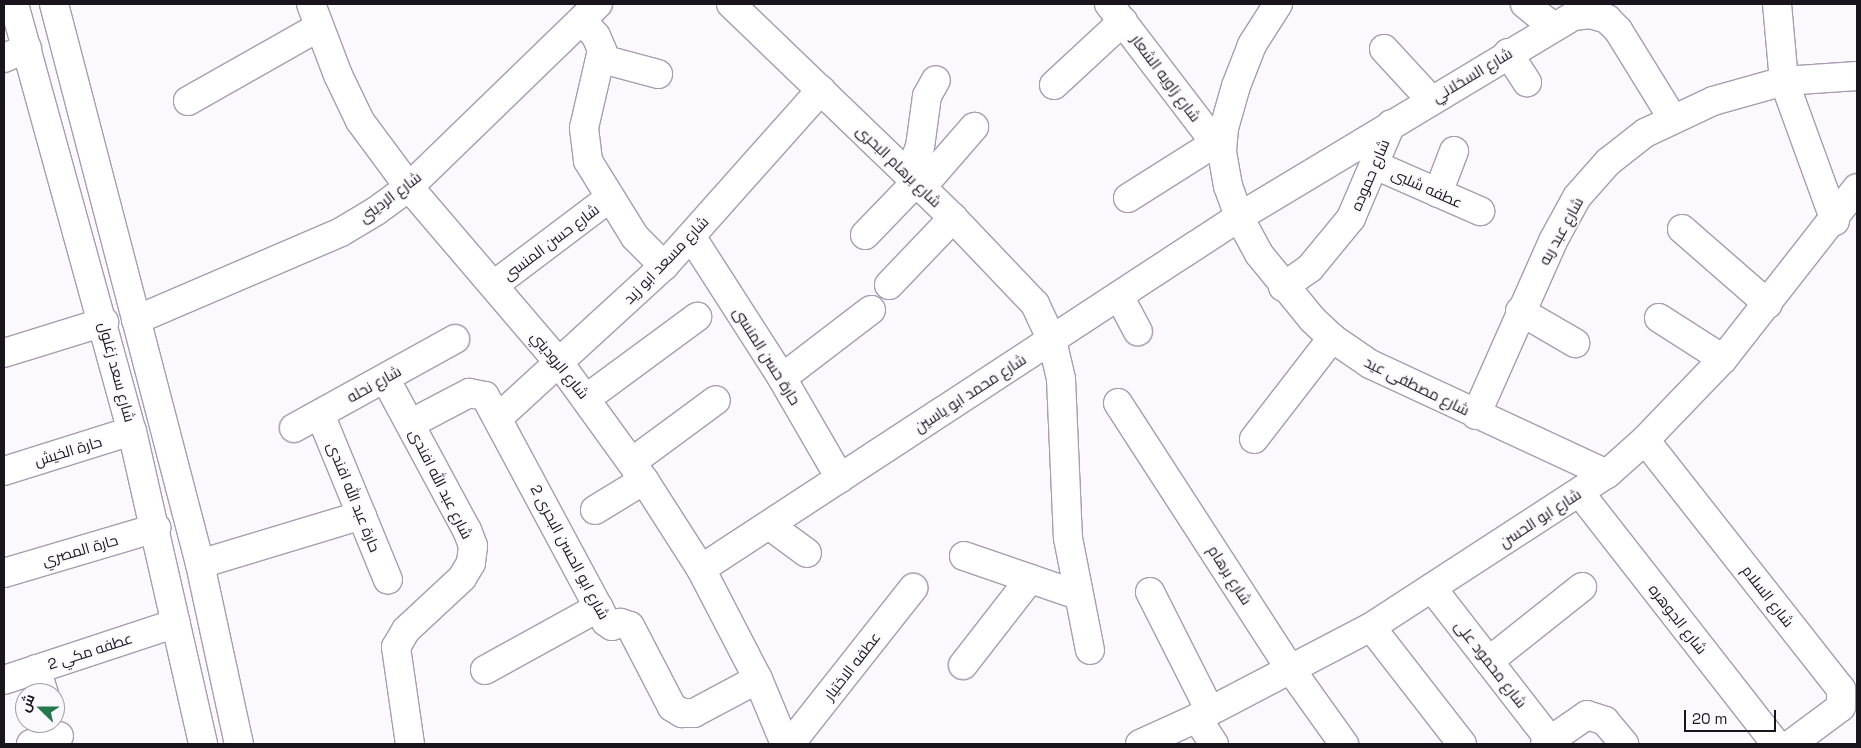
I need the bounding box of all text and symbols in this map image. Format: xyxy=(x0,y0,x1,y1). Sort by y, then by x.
street label: شارع زاويه الشعار xyxy=(1127,31,1205,125)
street label: شارع السخلاني xyxy=(1429,44,1515,106)
street label: شارع برهام البحرى xyxy=(853,121,945,211)
street label: شارع حموده xyxy=(1347,136,1393,214)
street label: عطفه شلبى xyxy=(1389,164,1465,212)
street label: شارع الردينى xyxy=(355,168,425,226)
street label: شارع عبد ربه xyxy=(1535,194,1587,268)
street label: شارع حسن المنسى xyxy=(499,200,603,284)
street label: شارع مسعد ابو زيد xyxy=(620,213,712,307)
street label: حارة حسن المنسى xyxy=(730,304,804,408)
street label: شارع سعد زغلول xyxy=(95,320,139,424)
street label: شارع الروديني xyxy=(527,328,593,402)
street label: شارع محمد ابو ياسين xyxy=(911,350,1029,436)
street label: شارع مصطفى عيد xyxy=(1362,353,1472,419)
street label: شارع نحله xyxy=(344,362,404,406)
street label: شارع عبد الله افندى xyxy=(406,426,476,542)
street label: حارة الخيش xyxy=(32,432,104,470)
street label: حارة عبد الله افندى xyxy=(324,439,384,555)
street label: شارع ابو الحسن البحرى 2 xyxy=(527,482,613,622)
street label: شارع ابو الحسن xyxy=(1496,485,1584,551)
street label: حارة المصري xyxy=(40,531,120,569)
street label: شارع برهام xyxy=(1204,542,1256,608)
street label: شارع السلام xyxy=(1738,562,1798,630)
street label: شارع الجوهره xyxy=(1645,580,1711,658)
street label: شارع محمود على xyxy=(1451,617,1531,711)
street label: عطفه الاختيار xyxy=(820,628,884,704)
street label: عطفه مكي 2 xyxy=(45,629,135,673)
north arrow xyxy=(15,683,65,733)
text: ش xyxy=(15,691,39,714)
scale bar xyxy=(1686,700,1778,732)
text: 20 m xyxy=(1692,709,1727,728)

